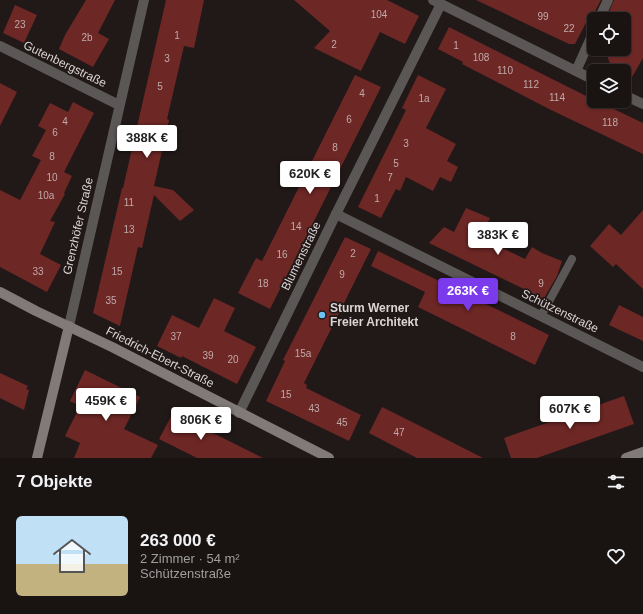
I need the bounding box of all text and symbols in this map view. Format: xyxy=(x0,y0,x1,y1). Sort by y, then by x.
house number: 104 xyxy=(371,9,388,20)
house number: 99 xyxy=(537,11,549,22)
map controls xyxy=(587,12,631,108)
button: locate xyxy=(587,12,631,56)
house number: 23 xyxy=(14,19,26,30)
house number: 22 xyxy=(563,23,575,34)
house number: 1 xyxy=(174,30,180,41)
house number: 2b xyxy=(81,32,93,43)
street label: Gutenbergstraße xyxy=(21,38,109,90)
house number: 2 xyxy=(331,39,337,50)
house number: 1 xyxy=(453,40,459,51)
house number: 108 xyxy=(473,52,490,63)
house number: 3 xyxy=(164,53,170,64)
button: layers xyxy=(587,64,631,108)
house number: 110 xyxy=(497,65,513,76)
house number: 112 xyxy=(523,79,539,90)
house number: 5 xyxy=(157,81,163,92)
house number: 4 xyxy=(359,88,365,99)
house number: 114 xyxy=(549,92,565,103)
house number: 1a xyxy=(418,93,430,104)
house number: 6 xyxy=(346,114,352,125)
house number: 4 xyxy=(62,116,68,127)
house number: 118 xyxy=(602,117,618,128)
pin: 388K € xyxy=(114,125,180,159)
house number: 6 xyxy=(52,127,58,138)
text: 388K € xyxy=(126,130,168,145)
house number: 3 xyxy=(403,138,409,149)
house number: 8 xyxy=(332,142,338,153)
house number: 8 xyxy=(49,151,55,162)
house number: 5 xyxy=(393,158,399,169)
pin: 620K € xyxy=(277,161,343,195)
text: 620K € xyxy=(289,166,331,181)
house number: 10 xyxy=(46,172,58,183)
house number: 7 xyxy=(387,172,393,183)
street label: Grenzhöfer Straße xyxy=(60,176,96,276)
house number: 10a xyxy=(38,190,55,201)
house number: 1 xyxy=(374,193,380,204)
house number: 11 xyxy=(124,197,135,208)
street label: Blumenstraße xyxy=(278,219,324,293)
house number: 14 xyxy=(290,221,302,232)
pin: 383K € xyxy=(465,222,531,256)
house number: 13 xyxy=(123,224,135,235)
text: 383K € xyxy=(477,227,519,242)
house number: 2 xyxy=(350,248,356,259)
house number: 16 xyxy=(276,249,288,260)
house number: 33 xyxy=(32,266,44,277)
house number: 15 xyxy=(111,266,123,277)
house number: 9 xyxy=(339,269,345,280)
house number: 18 xyxy=(257,278,269,289)
pin: 263K € xyxy=(435,278,501,312)
house number: 9 xyxy=(538,278,544,289)
text: 263K € xyxy=(447,283,489,298)
street label: Schützenstraße xyxy=(519,286,601,336)
house number: 35 xyxy=(105,295,117,306)
place label: Sturm Werner Freier Architekt xyxy=(330,301,418,329)
marker: Sturm Werner Freier Architekt xyxy=(317,310,327,320)
street label: Friedrich-Ebert-Straße xyxy=(104,324,217,390)
house number: 37 xyxy=(170,331,182,342)
house number: 8 xyxy=(510,331,516,342)
house number: 15a xyxy=(295,348,312,359)
house number: 39 xyxy=(202,350,214,361)
house number: 20 xyxy=(227,354,239,365)
pin: 459K € xyxy=(73,388,139,422)
house number: 15 xyxy=(280,389,292,400)
text: 459K € xyxy=(85,393,127,408)
pin: 607K € xyxy=(537,396,603,430)
text: 607K € xyxy=(549,401,591,416)
house number: 43 xyxy=(308,403,320,414)
pin: 806K € xyxy=(168,407,234,441)
text: 806K € xyxy=(180,412,222,427)
house number: 45 xyxy=(336,417,348,428)
house number: 47 xyxy=(393,427,405,438)
icon: filters xyxy=(605,471,627,493)
text: 7 Objekte xyxy=(16,472,93,491)
text: 263 000 € xyxy=(140,531,216,550)
icon: home xyxy=(48,532,96,580)
icon: heart xyxy=(605,545,627,567)
text: 2 Zimmer · 54 m² xyxy=(140,551,240,566)
text: Schützenstraße xyxy=(140,566,231,581)

